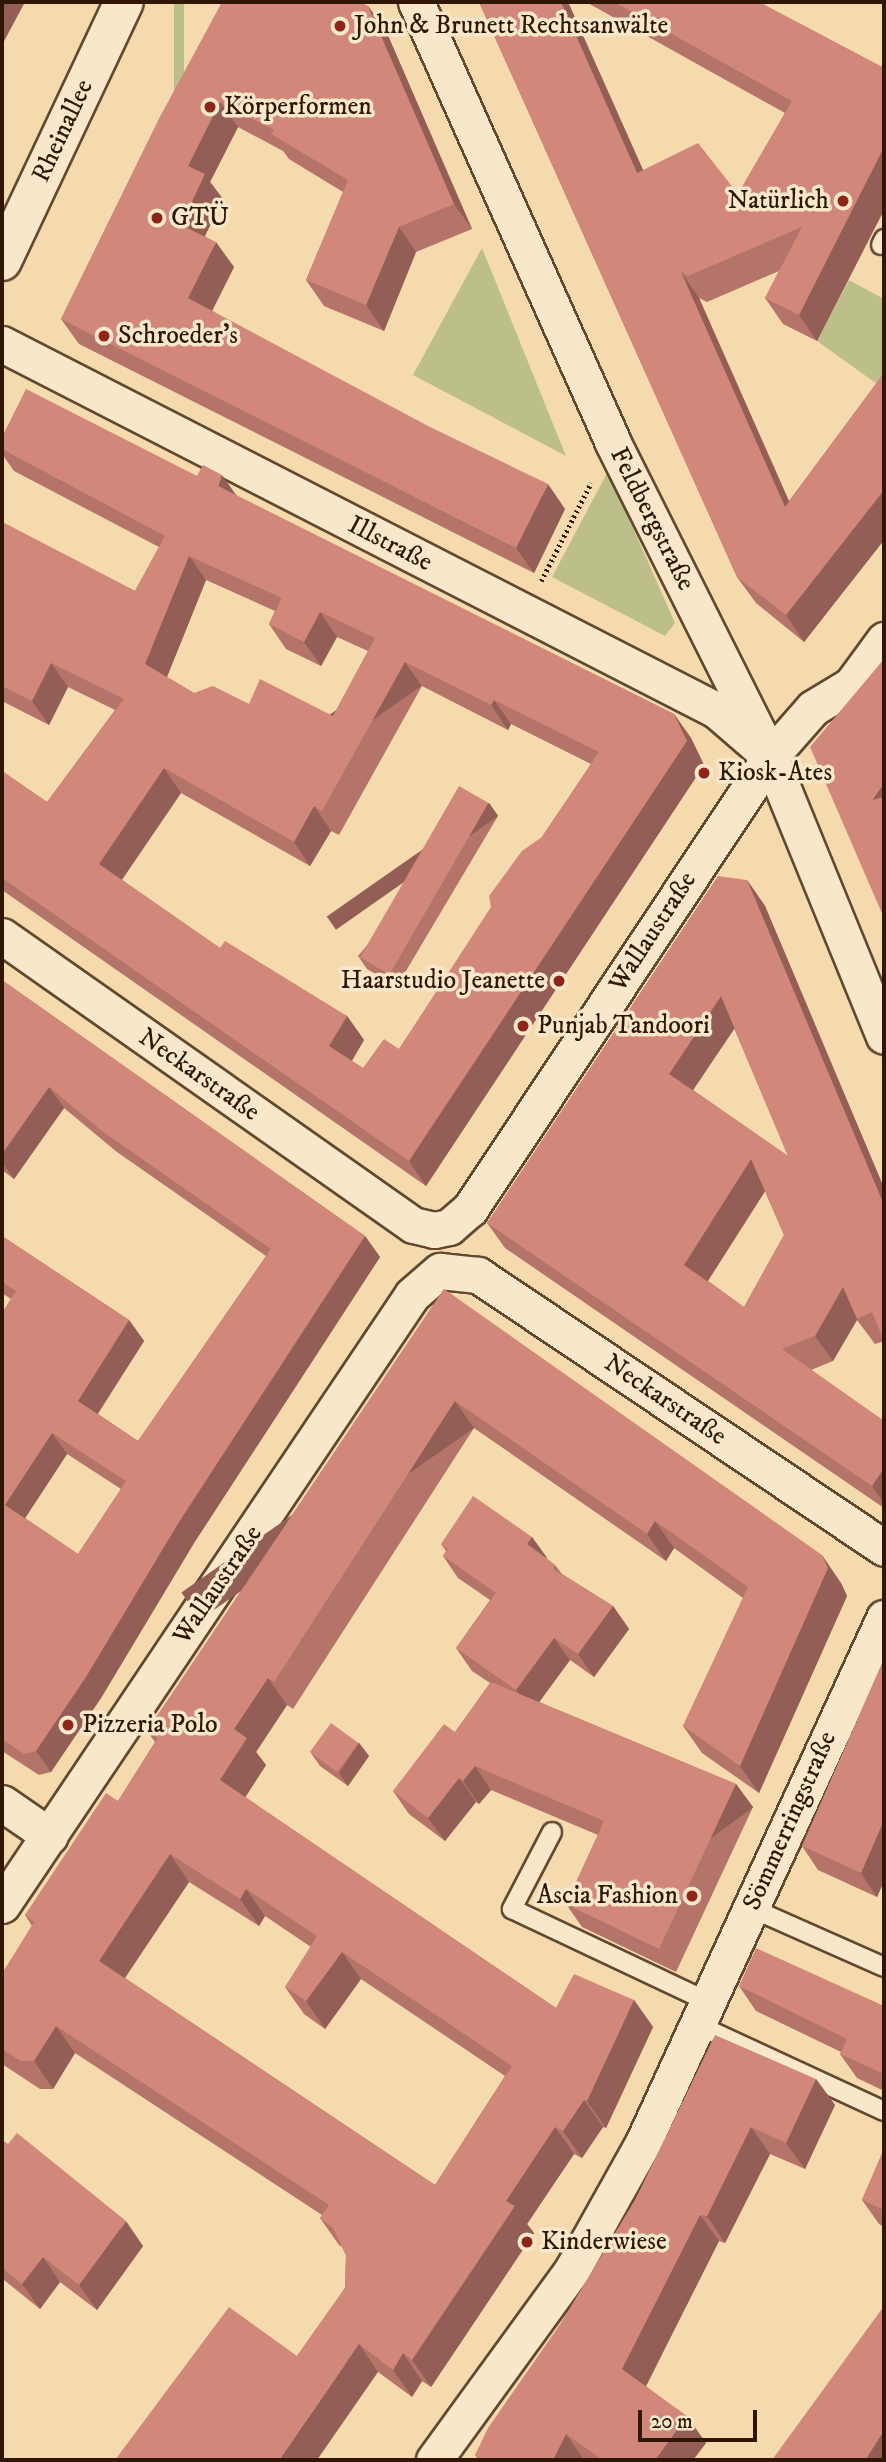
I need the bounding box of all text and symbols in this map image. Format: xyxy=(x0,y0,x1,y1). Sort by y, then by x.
place label: John & Brunett Rechtsanwälte xyxy=(354,10,668,42)
marker: John & Brunett Rechtsanwälte xyxy=(332,18,348,34)
street label: Rheinallee xyxy=(26,75,100,187)
place label: Körperformen xyxy=(224,91,372,123)
marker: Körperformen xyxy=(202,99,218,115)
place label: Natürlich xyxy=(727,185,829,217)
marker: Natürlich xyxy=(835,193,851,209)
place label: GTÜ xyxy=(171,202,229,234)
marker: GTÜ xyxy=(149,210,165,226)
place label: Schroeder's xyxy=(118,320,238,352)
marker: Schroeder's xyxy=(96,328,112,344)
street label: Feldbergstraße xyxy=(603,442,701,596)
street label: Illstraße xyxy=(343,510,437,578)
place label: Kiosk-Ates xyxy=(718,757,832,789)
marker: Kiosk-Ates xyxy=(696,765,712,781)
street label: Wallaustraße xyxy=(603,866,703,998)
place label: Haarstudio Jeanette xyxy=(341,965,545,997)
marker: Haarstudio Jeanette xyxy=(551,973,567,989)
place label: Punjab Tandoori xyxy=(537,1010,710,1042)
marker: Punjab Tandoori xyxy=(515,1018,531,1034)
street label: Neckarstraße xyxy=(132,1022,266,1128)
street label: Neckarstraße xyxy=(598,1348,732,1452)
street label: Wallaustraße xyxy=(167,1520,269,1650)
place label: Pizzeria Polo xyxy=(82,1709,218,1741)
marker: Pizzeria Polo xyxy=(60,1717,76,1733)
street label: Sömmerringstraße xyxy=(737,1727,843,1915)
place label: Ascia Fashion xyxy=(537,1880,678,1912)
marker: Ascia Fashion xyxy=(684,1888,700,1904)
place label: Kinderwiese xyxy=(541,2226,667,2258)
marker: Kinderwiese xyxy=(519,2234,535,2250)
scale bar xyxy=(641,2396,760,2440)
text: 20 m xyxy=(651,2409,693,2435)

